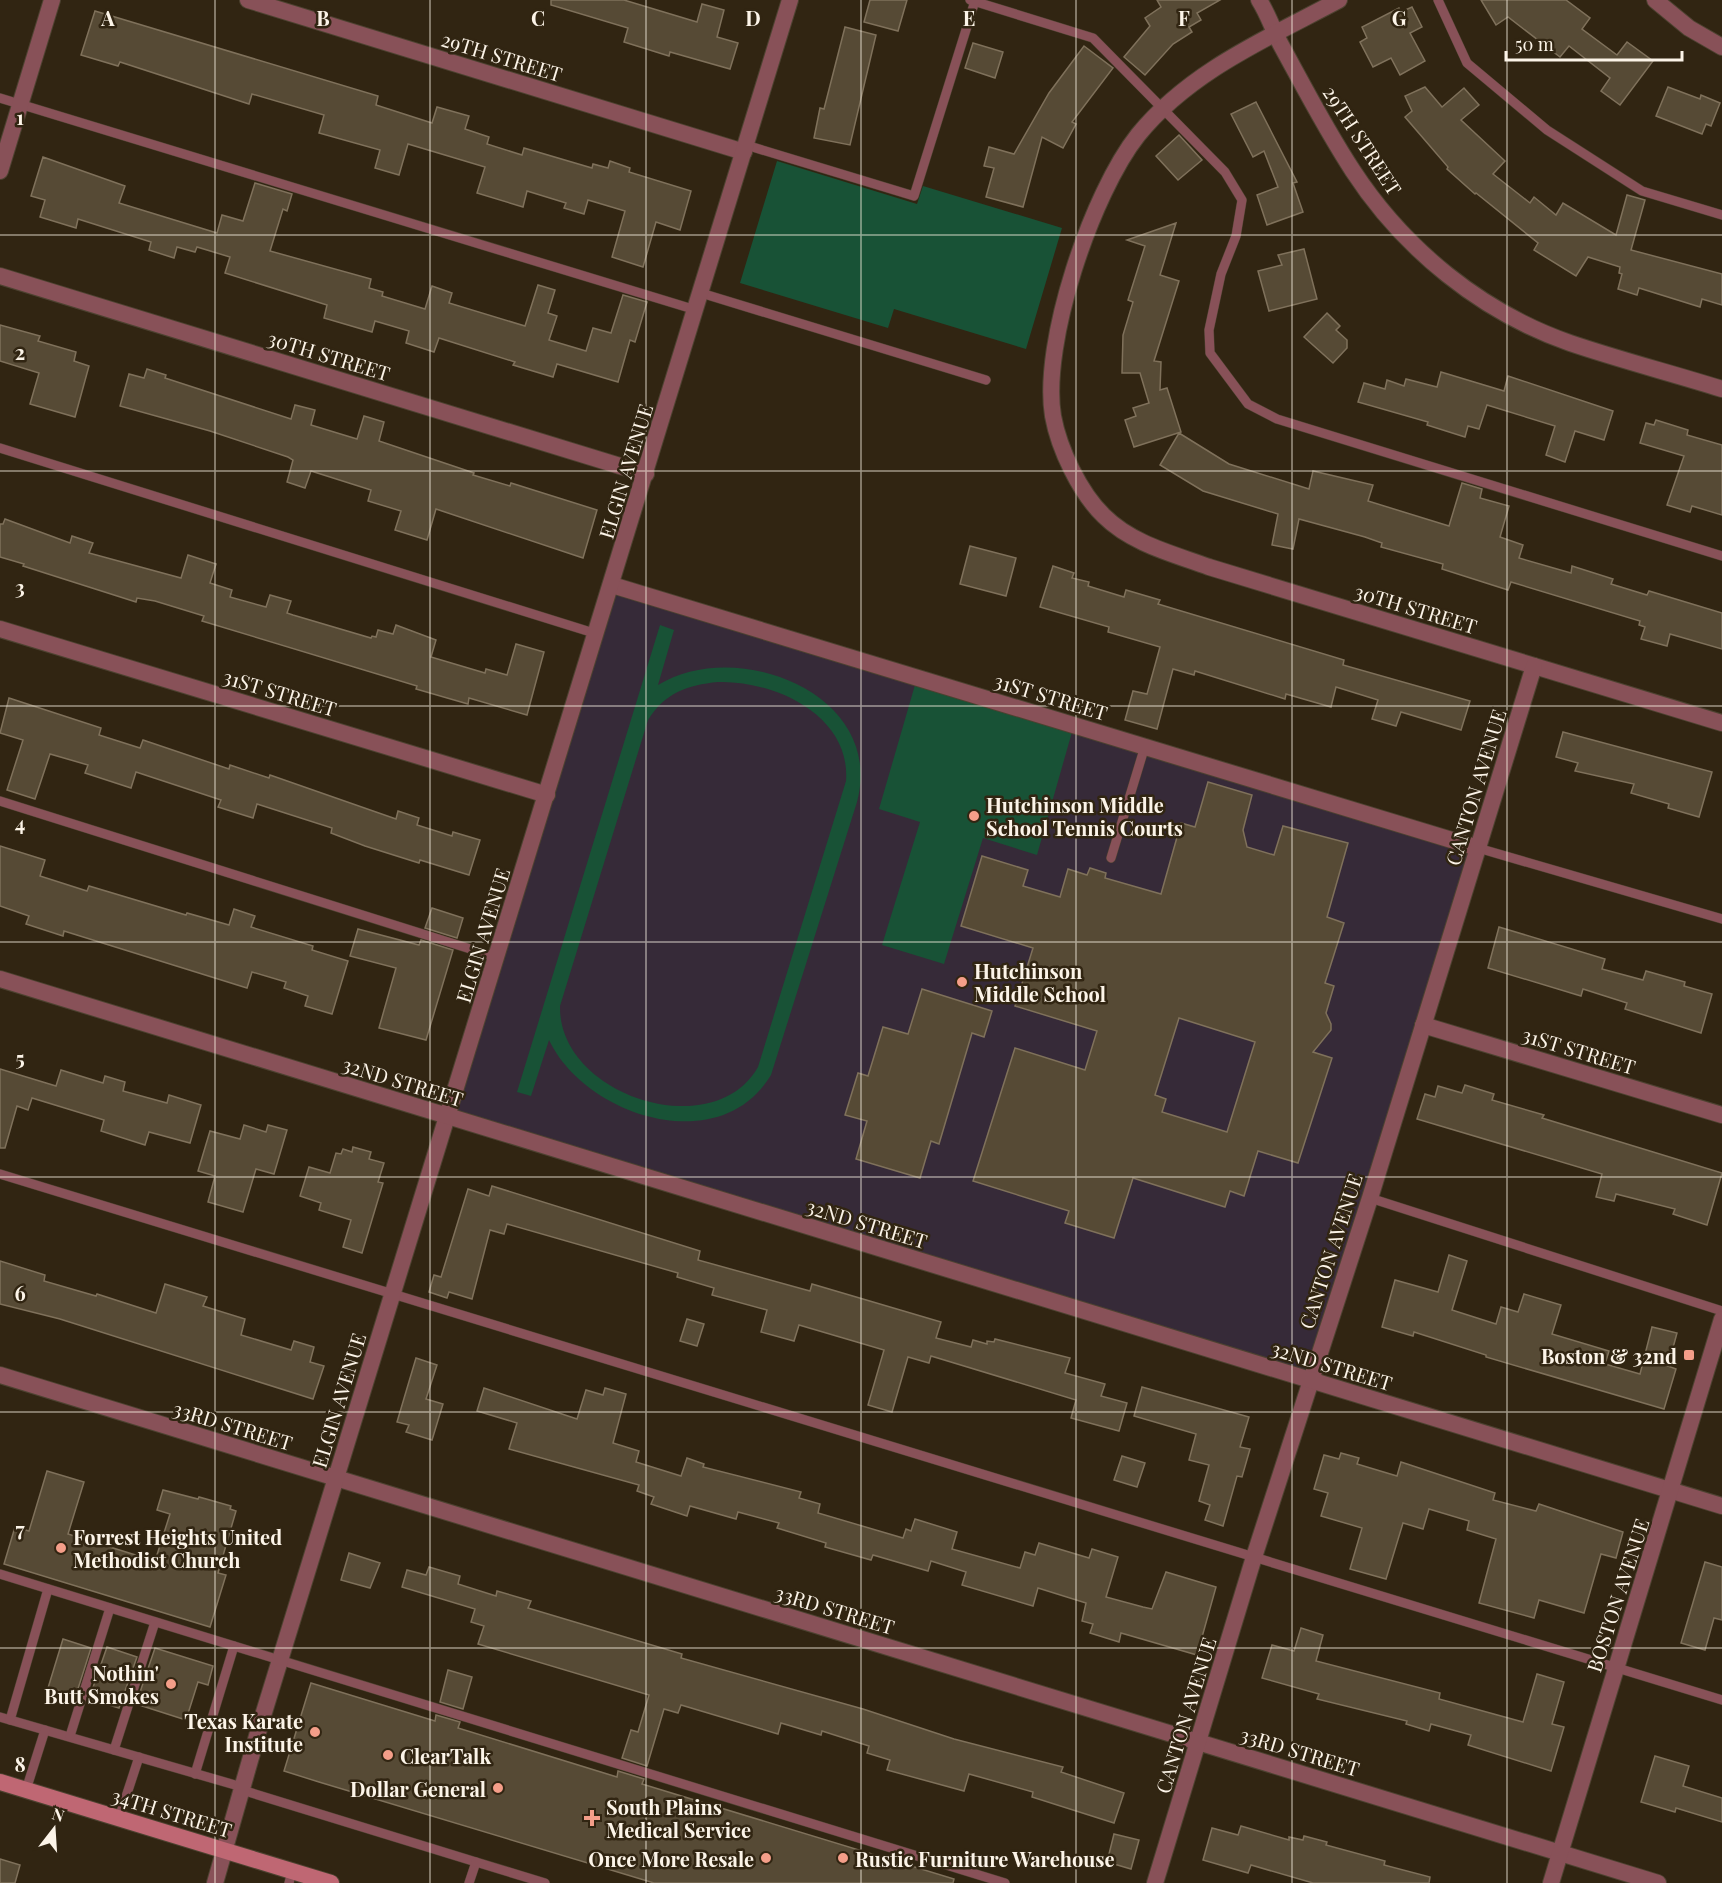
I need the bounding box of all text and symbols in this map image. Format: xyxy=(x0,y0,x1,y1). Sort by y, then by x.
text: A xyxy=(100,4,115,31)
text: B xyxy=(316,4,330,31)
text: C xyxy=(531,4,545,31)
text: D xyxy=(745,4,761,31)
text: E xyxy=(963,4,975,31)
text: F xyxy=(1178,4,1190,31)
text: G xyxy=(1392,4,1407,31)
scale bar xyxy=(1506,24,1682,62)
street label: 29TH STREET xyxy=(438,25,566,87)
text: 50 m xyxy=(1515,32,1554,56)
street label: 29TH STREET xyxy=(1318,80,1408,200)
text: 1 xyxy=(16,103,24,130)
street label: 30TH STREET xyxy=(265,324,393,386)
text: 2 xyxy=(15,338,25,365)
street label: ELGIN AVENUE xyxy=(592,400,658,542)
text: 3 xyxy=(15,573,25,600)
street label: 30TH STREET xyxy=(1352,577,1480,639)
street label: 31ST STREET xyxy=(220,662,340,722)
street label: 31ST STREET xyxy=(991,666,1111,726)
street label: CANTON AVENUE xyxy=(1438,706,1512,868)
place label: Hutchinson Middle School Tennis Courts xyxy=(986,791,1183,841)
text: 4 xyxy=(15,809,25,836)
marker: Hutchinson Middle School Tennis Courts xyxy=(967,809,981,823)
street label: ELGIN AVENUE xyxy=(449,864,515,1006)
place label: Hutchinson Middle School xyxy=(974,957,1106,1007)
marker: Hutchinson Middle School xyxy=(955,975,969,989)
street label: 31ST STREET xyxy=(1519,1020,1639,1080)
text: 5 xyxy=(15,1044,25,1071)
street label: 32ND STREET xyxy=(339,1050,467,1112)
street label: CANTON AVENUE xyxy=(1292,1170,1368,1332)
street label: 32ND STREET xyxy=(803,1192,931,1254)
text: 6 xyxy=(14,1279,26,1306)
street label: ELGIN AVENUE xyxy=(305,1329,371,1471)
street label: 32ND STREET xyxy=(1268,1334,1396,1396)
place label: Boston & 32nd xyxy=(1541,1342,1677,1369)
marker: Boston & 32nd xyxy=(1682,1348,1696,1362)
street label: 33RD STREET xyxy=(170,1394,296,1456)
text: 7 xyxy=(15,1515,25,1542)
street label: BOSTON AVENUE xyxy=(1579,1515,1655,1675)
place label: Forrest Heights United Methodist Church xyxy=(73,1523,282,1573)
marker: Forrest Heights United Methodist Church xyxy=(54,1541,68,1555)
street label: 33RD STREET xyxy=(772,1578,898,1640)
street label: CANTON AVENUE xyxy=(1148,1634,1222,1796)
place label: Nothin' Butt Smokes xyxy=(44,1659,159,1709)
marker: Nothin' Butt Smokes xyxy=(164,1677,178,1691)
place label: Texas Karate Institute xyxy=(184,1707,303,1757)
street label: 33RD STREET xyxy=(1237,1720,1363,1782)
marker: Texas Karate Institute xyxy=(308,1725,322,1739)
place label: ClearTalk xyxy=(400,1742,491,1769)
marker: ClearTalk xyxy=(381,1748,395,1762)
text: 8 xyxy=(14,1750,26,1777)
place label: Dollar General xyxy=(350,1775,486,1802)
street label: 34TH STREET xyxy=(109,1781,235,1843)
marker: Dollar General xyxy=(491,1781,505,1795)
place label: South Plains Medical Service xyxy=(606,1793,751,1843)
north arrow xyxy=(24,1799,84,1859)
text: N xyxy=(50,1802,68,1826)
marker: South Plains Medical Service xyxy=(583,1809,601,1827)
place label: Once More Resale xyxy=(588,1845,754,1872)
place label: Rustic Furniture Warehouse xyxy=(855,1845,1115,1872)
marker: Once More Resale xyxy=(759,1851,773,1865)
marker: Rustic Furniture Warehouse xyxy=(836,1851,850,1865)

